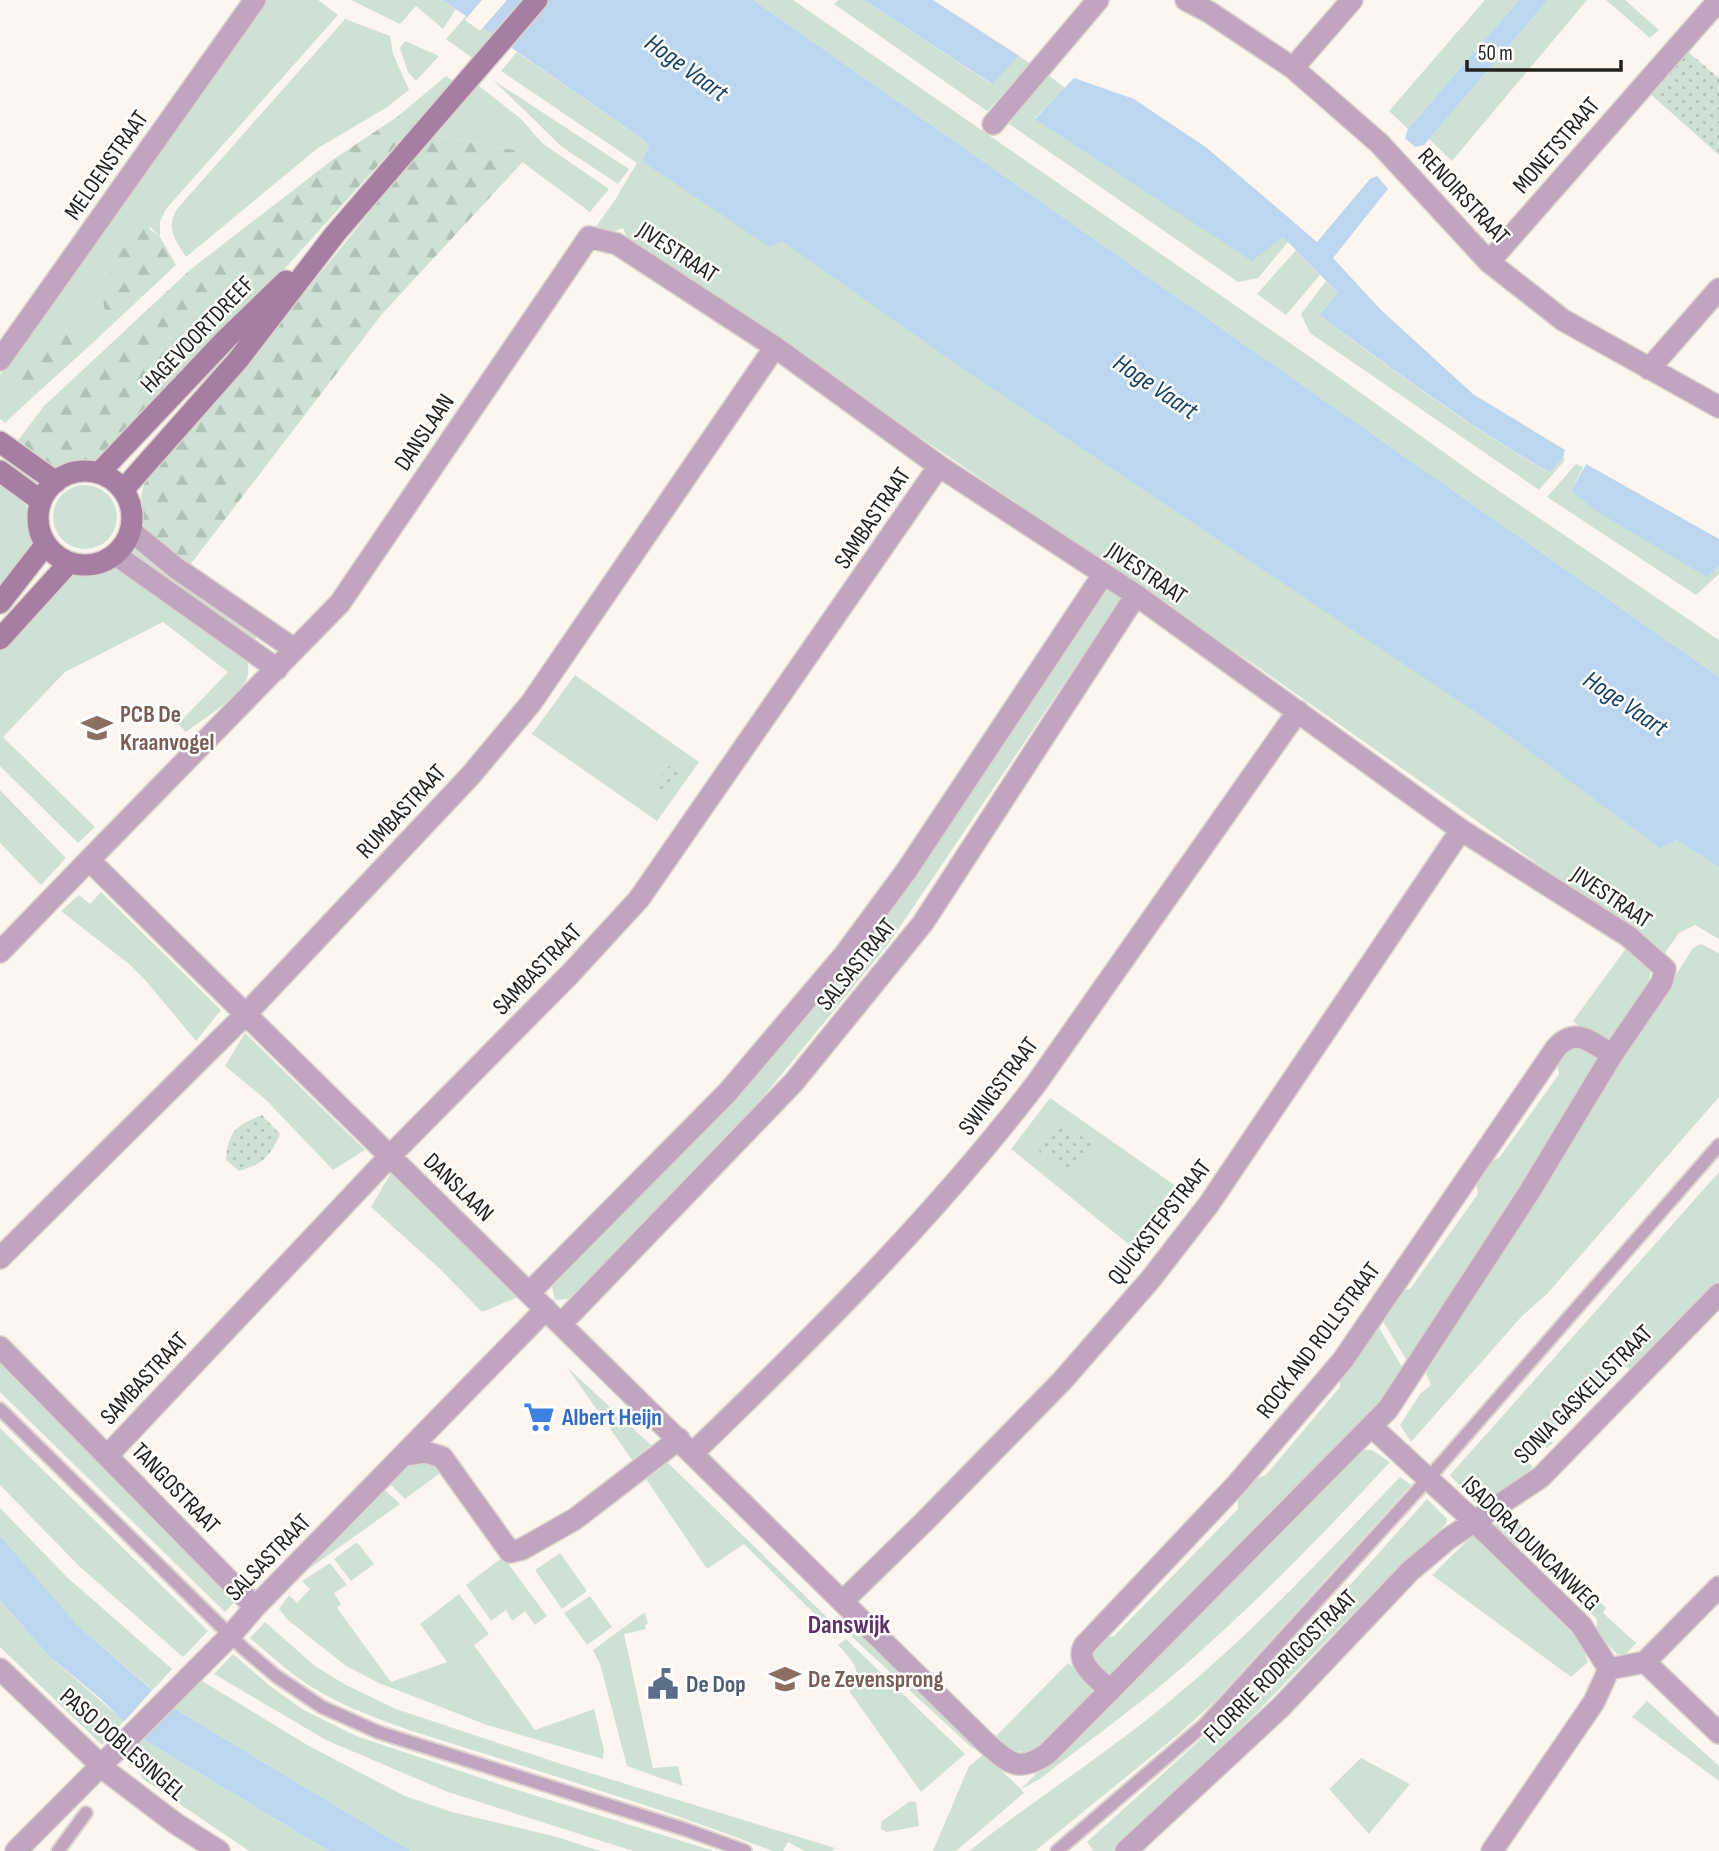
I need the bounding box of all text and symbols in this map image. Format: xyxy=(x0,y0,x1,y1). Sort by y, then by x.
water label: Hoge Vaart xyxy=(638,28,735,110)
scale bar xyxy=(1467,28,1621,72)
text: 50 m xyxy=(1478,41,1513,66)
street label: MONETSTRAAT xyxy=(1507,91,1606,199)
street label: MELOENSTRAAT xyxy=(58,105,155,226)
street label: RENOIRSTRAAT xyxy=(1412,142,1516,251)
street label: JIVESTRAAT xyxy=(631,215,724,289)
street label: HAGEVOORTDREEF xyxy=(134,270,260,399)
water label: Hoge Vaart xyxy=(1107,348,1204,427)
street label: DANSLAAN xyxy=(388,388,461,476)
street label: SAMBASTRAAT xyxy=(828,462,917,575)
street label: JIVESTRAAT xyxy=(1100,535,1193,611)
water label: Hoge Vaart xyxy=(1577,665,1674,744)
place label: PCB De Kraanvogel xyxy=(120,700,214,757)
school or university icon: PCB De Kraanvogel xyxy=(80,711,114,745)
street label: RUMBASTRAAT xyxy=(350,758,453,865)
street label: JIVESTRAAT xyxy=(1565,859,1658,935)
street label: SALSASTRAAT xyxy=(810,912,903,1016)
street label: SAMBASTRAAT xyxy=(487,917,588,1021)
street label: SWINGSTRAAT xyxy=(952,1031,1045,1141)
street label: DANSLAAN xyxy=(417,1147,500,1228)
street label: QUICKSTEPSTRAAT xyxy=(1101,1154,1218,1291)
street label: ROCK AND ROLLSTRAAT xyxy=(1250,1256,1387,1424)
street label: SONIA GASKELLSTRAAT xyxy=(1508,1319,1659,1470)
street label: SAMBASTRAAT xyxy=(94,1326,195,1431)
supermarket icon: Albert Heijn xyxy=(522,1400,556,1434)
place label: Albert Heijn xyxy=(561,1403,662,1432)
street label: TANGOSTRAAT xyxy=(125,1437,226,1540)
street label: ISADORA DUNCANWEG xyxy=(1455,1470,1606,1617)
street label: SALSASTRAAT xyxy=(220,1507,317,1607)
street label: FLORRIE RODRIGOSTRAAT xyxy=(1198,1583,1363,1749)
district label: Danswijk xyxy=(808,1610,890,1641)
school or university icon: De Zevensprong xyxy=(768,1662,802,1696)
place label: De Zevensprong xyxy=(808,1665,944,1694)
public building icon: De Dop xyxy=(646,1667,680,1701)
place label: De Dop xyxy=(686,1670,746,1699)
street label: PASO DOBLESINGEL xyxy=(54,1682,192,1807)

